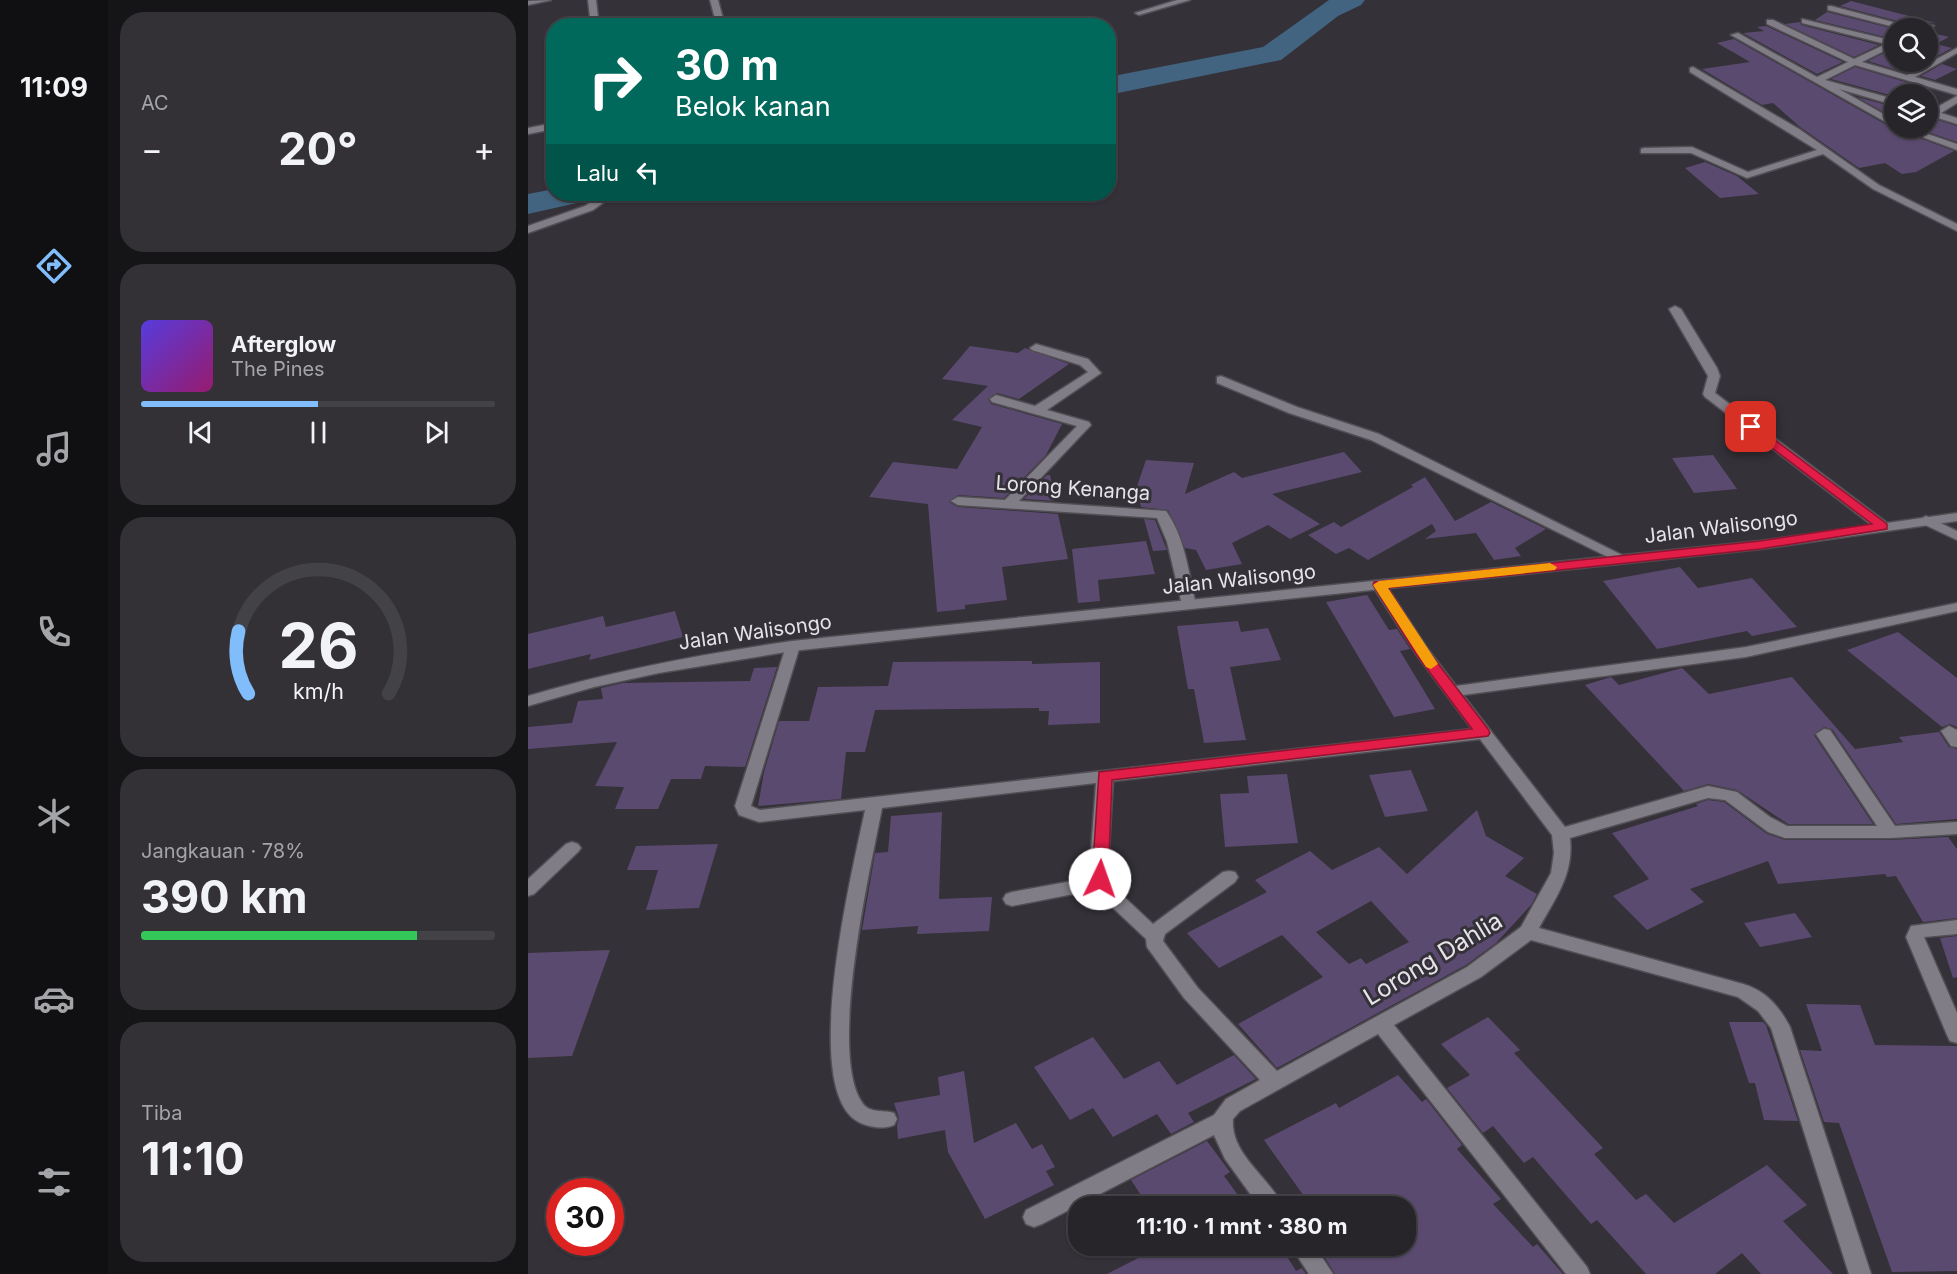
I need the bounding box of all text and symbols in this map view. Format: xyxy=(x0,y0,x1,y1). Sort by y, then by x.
map controls xyxy=(1884,18,1938,138)
button: search xyxy=(1884,18,1938,72)
text: 30 m xyxy=(675,39,779,90)
icon: right xyxy=(576,42,654,120)
text: 11:09 xyxy=(20,71,88,104)
button: layers xyxy=(1884,84,1938,138)
text: Belok kanan xyxy=(675,90,831,123)
text: AC xyxy=(141,91,169,115)
text: 20° xyxy=(278,121,358,176)
text: − xyxy=(141,129,163,169)
text: + xyxy=(473,129,495,169)
icon: left xyxy=(631,156,664,189)
text: Lalu xyxy=(576,160,619,186)
icon: directions xyxy=(33,245,75,287)
text: Afterglow xyxy=(231,331,336,357)
text: The Pines xyxy=(231,357,325,381)
pin xyxy=(1725,401,1776,452)
icon: arrive xyxy=(1734,410,1767,443)
icon: previous xyxy=(184,416,217,449)
icon: pause xyxy=(302,416,335,449)
icon: next xyxy=(420,416,453,449)
icon: music xyxy=(33,428,75,470)
street label: Lorong Kenanga xyxy=(995,471,1151,505)
street label: Jalan Walisongo xyxy=(1643,506,1799,548)
street label: Jalan Walisongo xyxy=(1161,559,1317,599)
text: 26 xyxy=(278,608,358,683)
street label: Jalan Walisongo xyxy=(677,609,833,655)
icon: phone xyxy=(33,611,75,653)
text: km/h xyxy=(293,678,343,704)
icon: climate xyxy=(33,795,75,837)
text: Jangkauan · 78% xyxy=(141,839,305,863)
position arrow xyxy=(1068,847,1132,911)
text: 390 km xyxy=(141,869,307,924)
street label: Lorong Dahlia xyxy=(1358,906,1507,1011)
icon: car xyxy=(33,978,75,1020)
text: Tiba xyxy=(141,1101,182,1125)
text: 11:10 xyxy=(141,1131,245,1186)
icon: filters xyxy=(33,1161,75,1203)
speed limit sign: 30 xyxy=(546,1178,624,1256)
text: 11:10 · 1 mnt · 380 m xyxy=(1136,1213,1348,1239)

